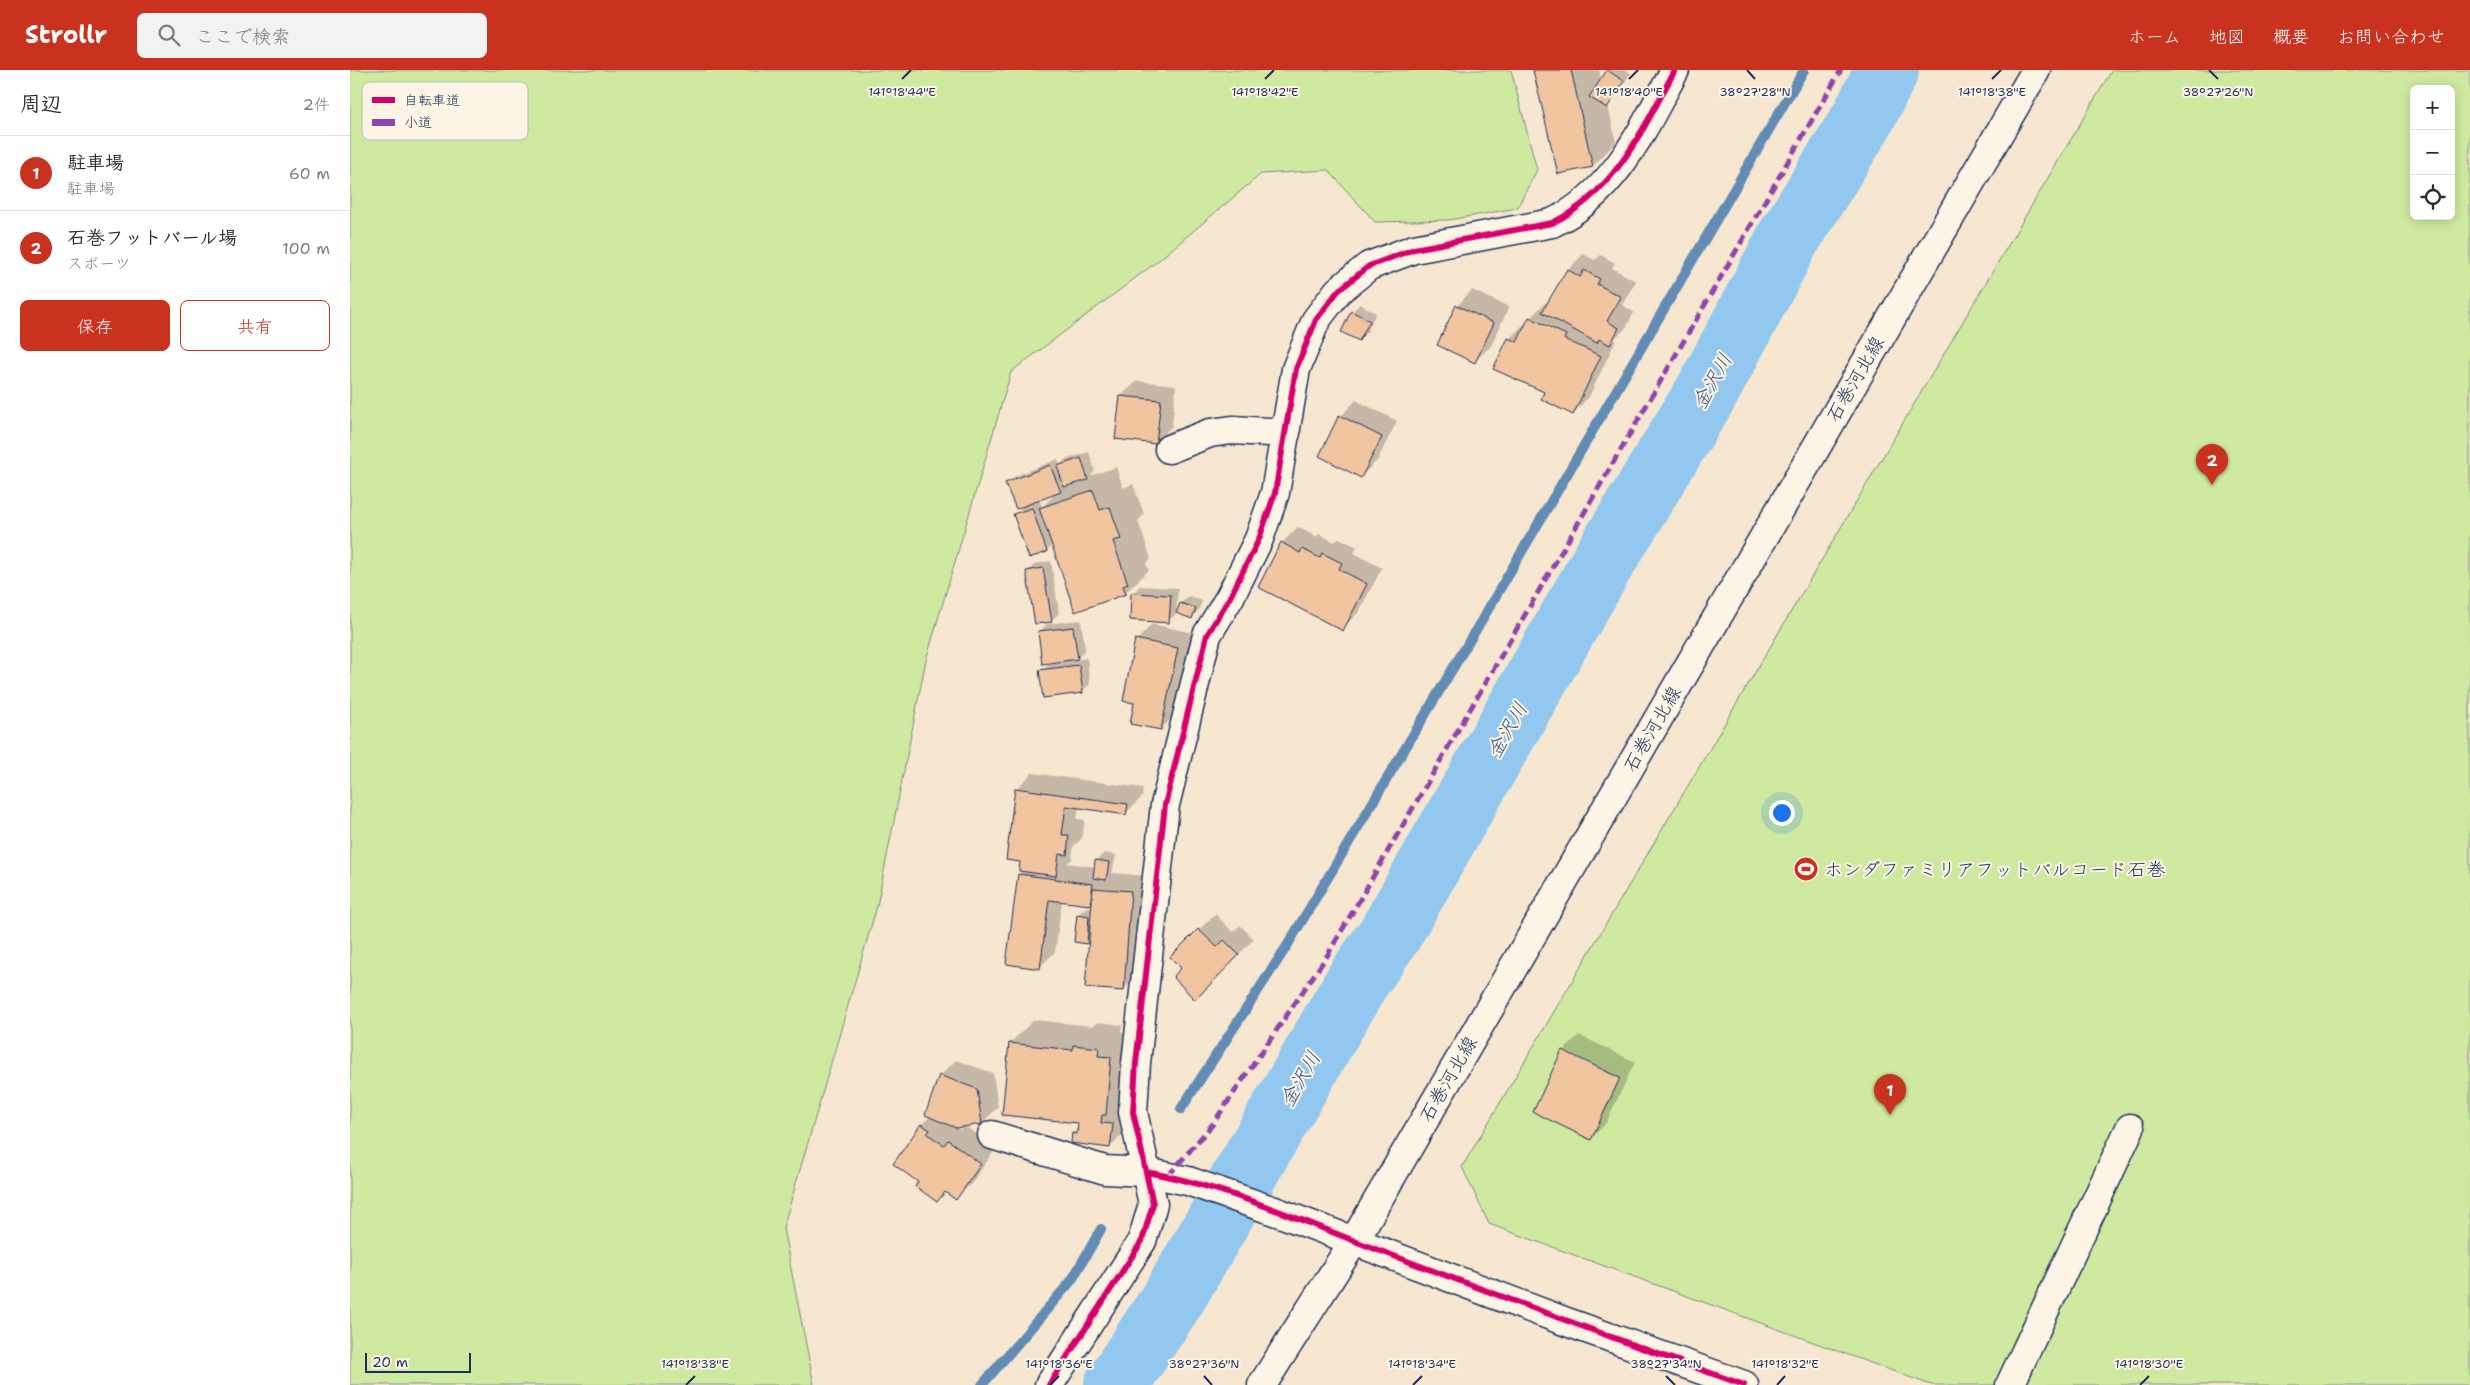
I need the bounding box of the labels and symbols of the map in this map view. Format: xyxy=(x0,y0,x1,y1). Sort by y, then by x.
legend xyxy=(362,82,528,140)
text: 141°18'44"E xyxy=(868,84,936,100)
text: 141°18'42"E xyxy=(1231,84,1299,100)
text: 141°18'40"E xyxy=(1595,84,1663,100)
text: 38°27'28"N xyxy=(1719,84,1791,100)
text: 141°18'38"E xyxy=(1958,84,2026,100)
text: 38°27'26"N xyxy=(2183,84,2253,100)
text: 自転車道 xyxy=(404,91,460,109)
text: 小道 xyxy=(404,113,432,131)
street label: 石巻河北線 xyxy=(1820,332,1890,426)
water label: 金沢川 xyxy=(1686,348,1738,414)
pin: 2 xyxy=(2196,444,2228,485)
street label: 石巻河北線 xyxy=(1617,682,1687,776)
water label: 金沢川 xyxy=(1481,698,1533,762)
your location xyxy=(1769,800,1795,826)
sports icon: ホンダファミリアフットバルコード石巻 xyxy=(1793,856,1819,882)
place label: ホンダファミリアフットバルコード石巻 xyxy=(1824,857,2165,882)
street label: 石巻河北線 xyxy=(1413,1032,1483,1126)
water label: 金沢川 xyxy=(1274,1047,1326,1111)
pin: 1 xyxy=(1874,1074,1906,1115)
scale bar xyxy=(365,1350,471,1373)
text: 141°18'38"E xyxy=(661,1356,729,1372)
text: 141°18'36"E xyxy=(1025,1356,1093,1372)
text: 38°27'36"N xyxy=(1169,1356,1239,1372)
text: 141°18'34"E xyxy=(1388,1356,1456,1372)
text: 38°27'34"N xyxy=(1630,1356,1702,1372)
text: 141°18'32"E xyxy=(1751,1356,1819,1372)
text: 141°18'30"E xyxy=(2115,1356,2183,1372)

